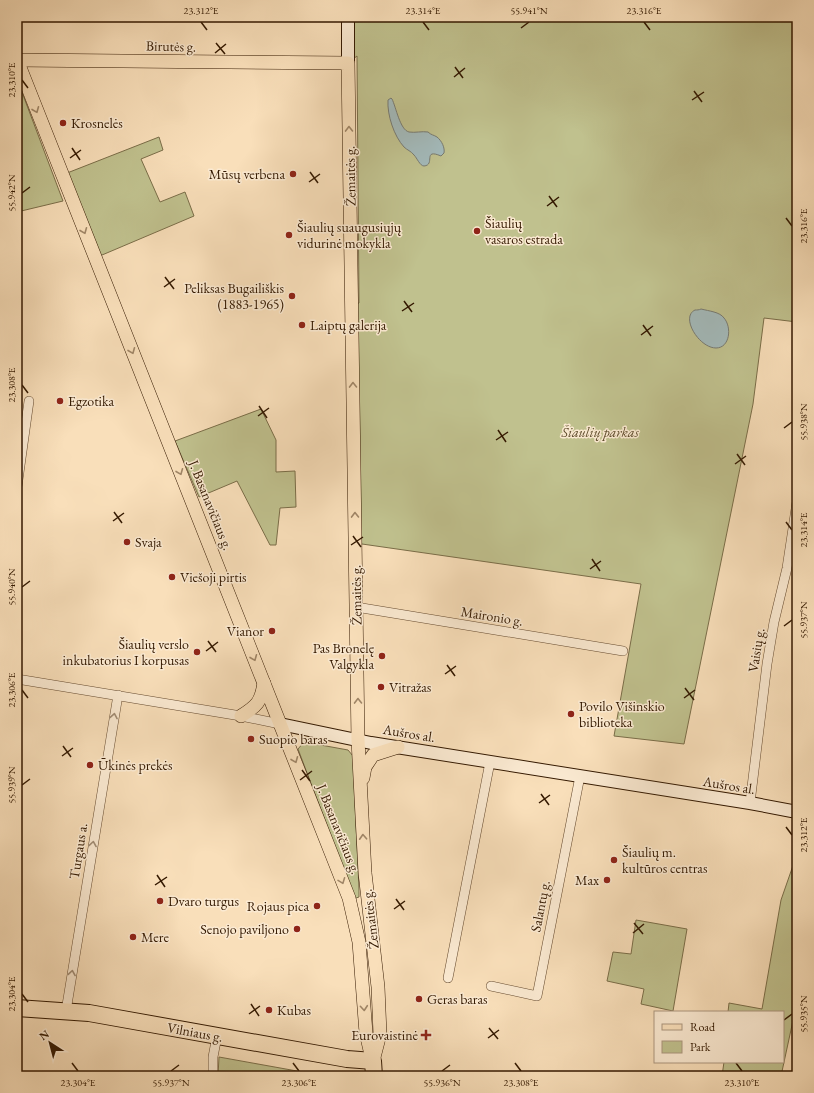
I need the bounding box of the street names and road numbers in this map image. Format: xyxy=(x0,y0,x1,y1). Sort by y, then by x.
street label: Birutės g. xyxy=(146,37,196,55)
street label: Žemaitės g. xyxy=(340,146,360,206)
street label: J. Basanavičiaus g. xyxy=(184,456,237,553)
street label: Žemaitės g. xyxy=(346,565,366,625)
street label: Maironio g. xyxy=(460,602,524,630)
street label: Vaisių g. xyxy=(744,627,768,673)
street label: Aušros al. xyxy=(381,720,436,746)
street label: Aušros al. xyxy=(701,772,756,798)
street label: J. Basanavičiaus g. xyxy=(312,780,365,877)
street label: Turgaus a. xyxy=(65,822,91,880)
street label: Salantų g. xyxy=(526,879,554,933)
street label: Žemaitės g. xyxy=(357,888,383,950)
street label: Vilniaus g. xyxy=(166,1018,224,1046)

